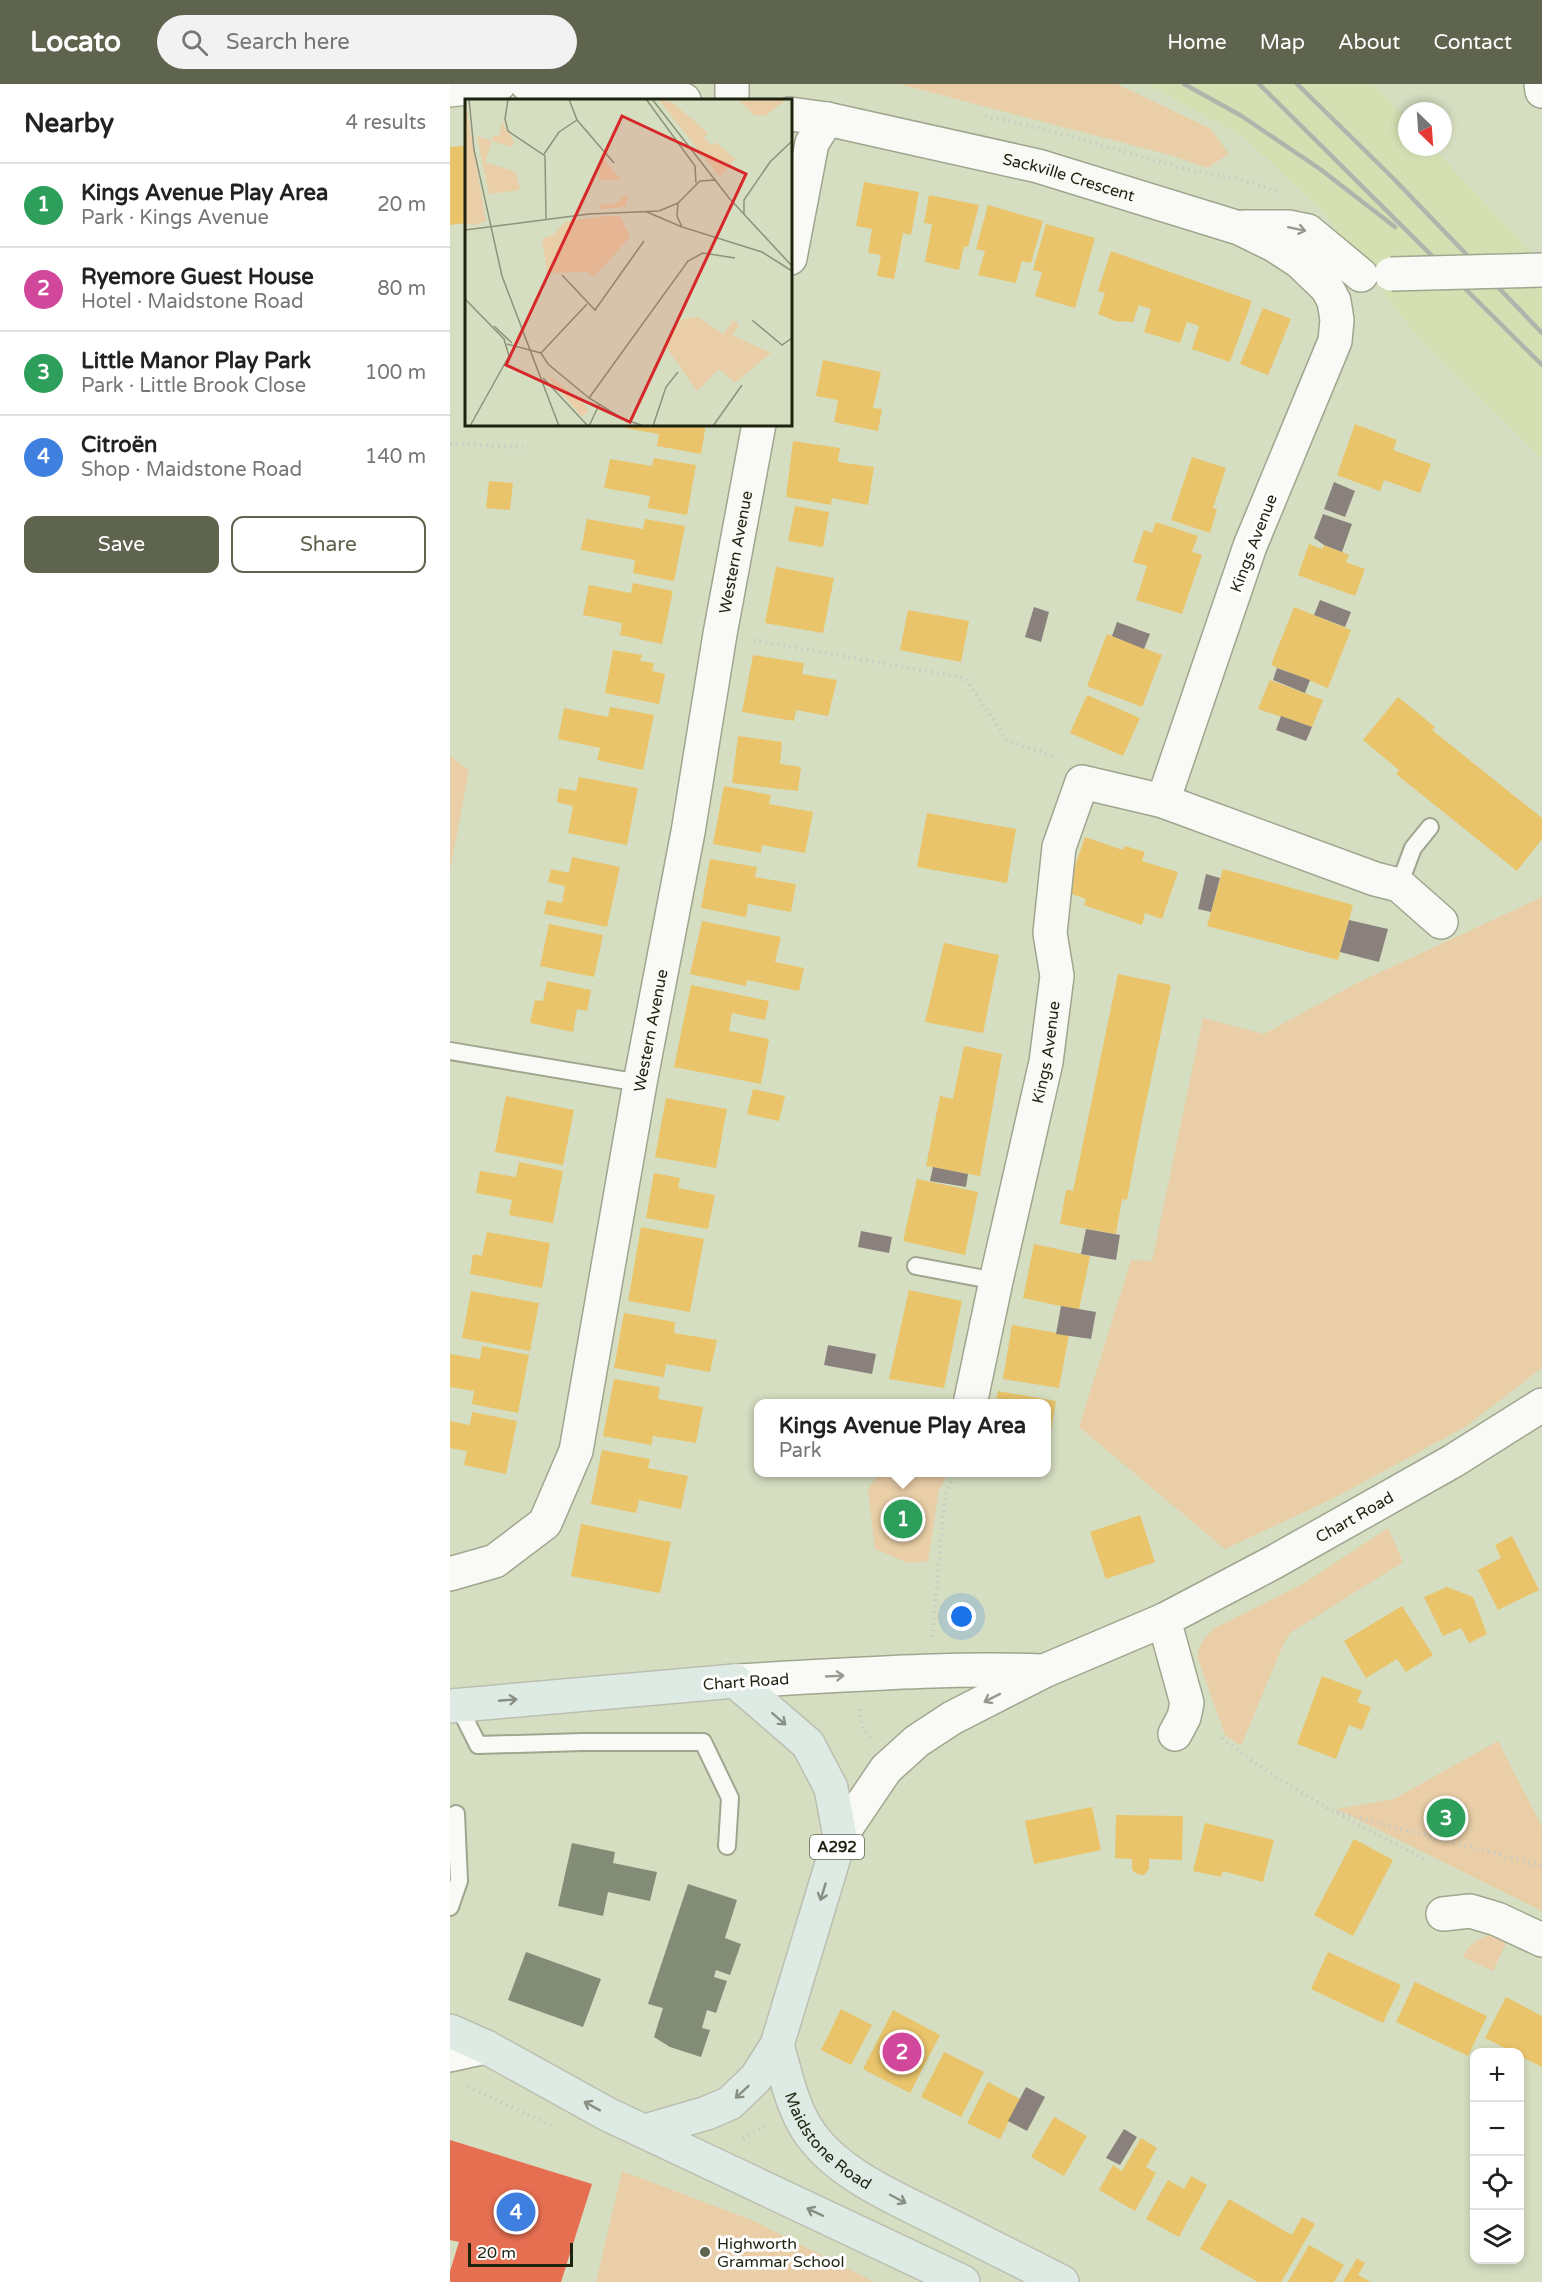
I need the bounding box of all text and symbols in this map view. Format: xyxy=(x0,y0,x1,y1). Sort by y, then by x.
search box xyxy=(157,15,577,69)
text: Locato xyxy=(30,25,121,59)
icon: search xyxy=(178,26,211,59)
text: Search here xyxy=(226,29,350,55)
text: Home xyxy=(1167,30,1227,55)
text: Map xyxy=(1260,30,1305,55)
text: About xyxy=(1338,30,1400,55)
text: Contact xyxy=(1433,30,1512,55)
inset map xyxy=(465,99,792,426)
north arrow xyxy=(1398,102,1452,156)
text: Nearby xyxy=(24,108,114,139)
text: 4 results xyxy=(346,111,426,135)
street label: Sackville Crescent xyxy=(1001,149,1137,206)
text: Kings Avenue Play Area xyxy=(81,180,328,206)
text: 1 xyxy=(37,193,50,217)
text: 20 m xyxy=(377,193,426,217)
text: Park · Kings Avenue xyxy=(81,206,269,230)
one-way arrow xyxy=(1287,224,1306,235)
text: Ryemore Guest House xyxy=(81,264,314,290)
text: 2 xyxy=(37,277,50,301)
text: 80 m xyxy=(377,277,426,301)
text: Hotel · Maidstone Road xyxy=(81,290,304,314)
text: Little Manor Play Park xyxy=(81,348,311,374)
text: 3 xyxy=(37,361,50,385)
text: 100 m xyxy=(365,361,426,385)
text: Park · Little Brook Close xyxy=(81,374,306,398)
text: Citroën xyxy=(81,432,158,458)
text: 4 xyxy=(37,445,50,469)
text: 140 m xyxy=(365,445,426,469)
text: Shop · Maidstone Road xyxy=(81,458,302,482)
street label: Western Avenue xyxy=(715,489,757,615)
street label: Kings Avenue xyxy=(1226,491,1282,595)
button: Save xyxy=(24,516,219,573)
button: Share xyxy=(231,516,426,573)
street label: Western Avenue xyxy=(630,968,673,1094)
street label: Kings Avenue xyxy=(1028,1000,1065,1106)
popup xyxy=(754,1399,1051,1477)
text: Kings Avenue Play Area xyxy=(779,1413,1026,1439)
text: Park xyxy=(779,1439,822,1463)
street label: Chart Road xyxy=(1312,1488,1397,1548)
pin: 1 xyxy=(884,1496,922,1542)
your location xyxy=(947,1602,976,1631)
street label: Chart Road xyxy=(702,1669,790,1695)
one-way arrow xyxy=(825,1670,845,1681)
one-way arrow xyxy=(983,1693,1001,1704)
one-way arrow xyxy=(498,1694,518,1705)
one-way arrow xyxy=(771,1712,786,1726)
pin: 3 xyxy=(1426,1796,1466,1840)
road number: A292 xyxy=(810,1835,864,1859)
one-way arrow xyxy=(817,1882,828,1901)
pin: 2 xyxy=(882,2030,922,2074)
map controls xyxy=(1470,2048,1524,2264)
button: + xyxy=(1470,2048,1524,2102)
one-way arrow xyxy=(734,2085,749,2099)
street label: Maidstone Road xyxy=(780,2090,875,2194)
one-way arrow xyxy=(584,2100,601,2112)
button: − xyxy=(1470,2102,1524,2156)
button: locate xyxy=(1470,2156,1524,2210)
pin: 4 xyxy=(496,2190,536,2234)
one-way arrow xyxy=(889,2193,906,2205)
one-way arrow xyxy=(807,2206,825,2218)
button: layers xyxy=(1470,2210,1524,2264)
place label: Highworth Grammar School xyxy=(717,2234,844,2272)
scale bar xyxy=(468,2240,573,2268)
text: 20 m xyxy=(477,2243,516,2263)
marker: Highworth Grammar School xyxy=(698,2245,712,2259)

